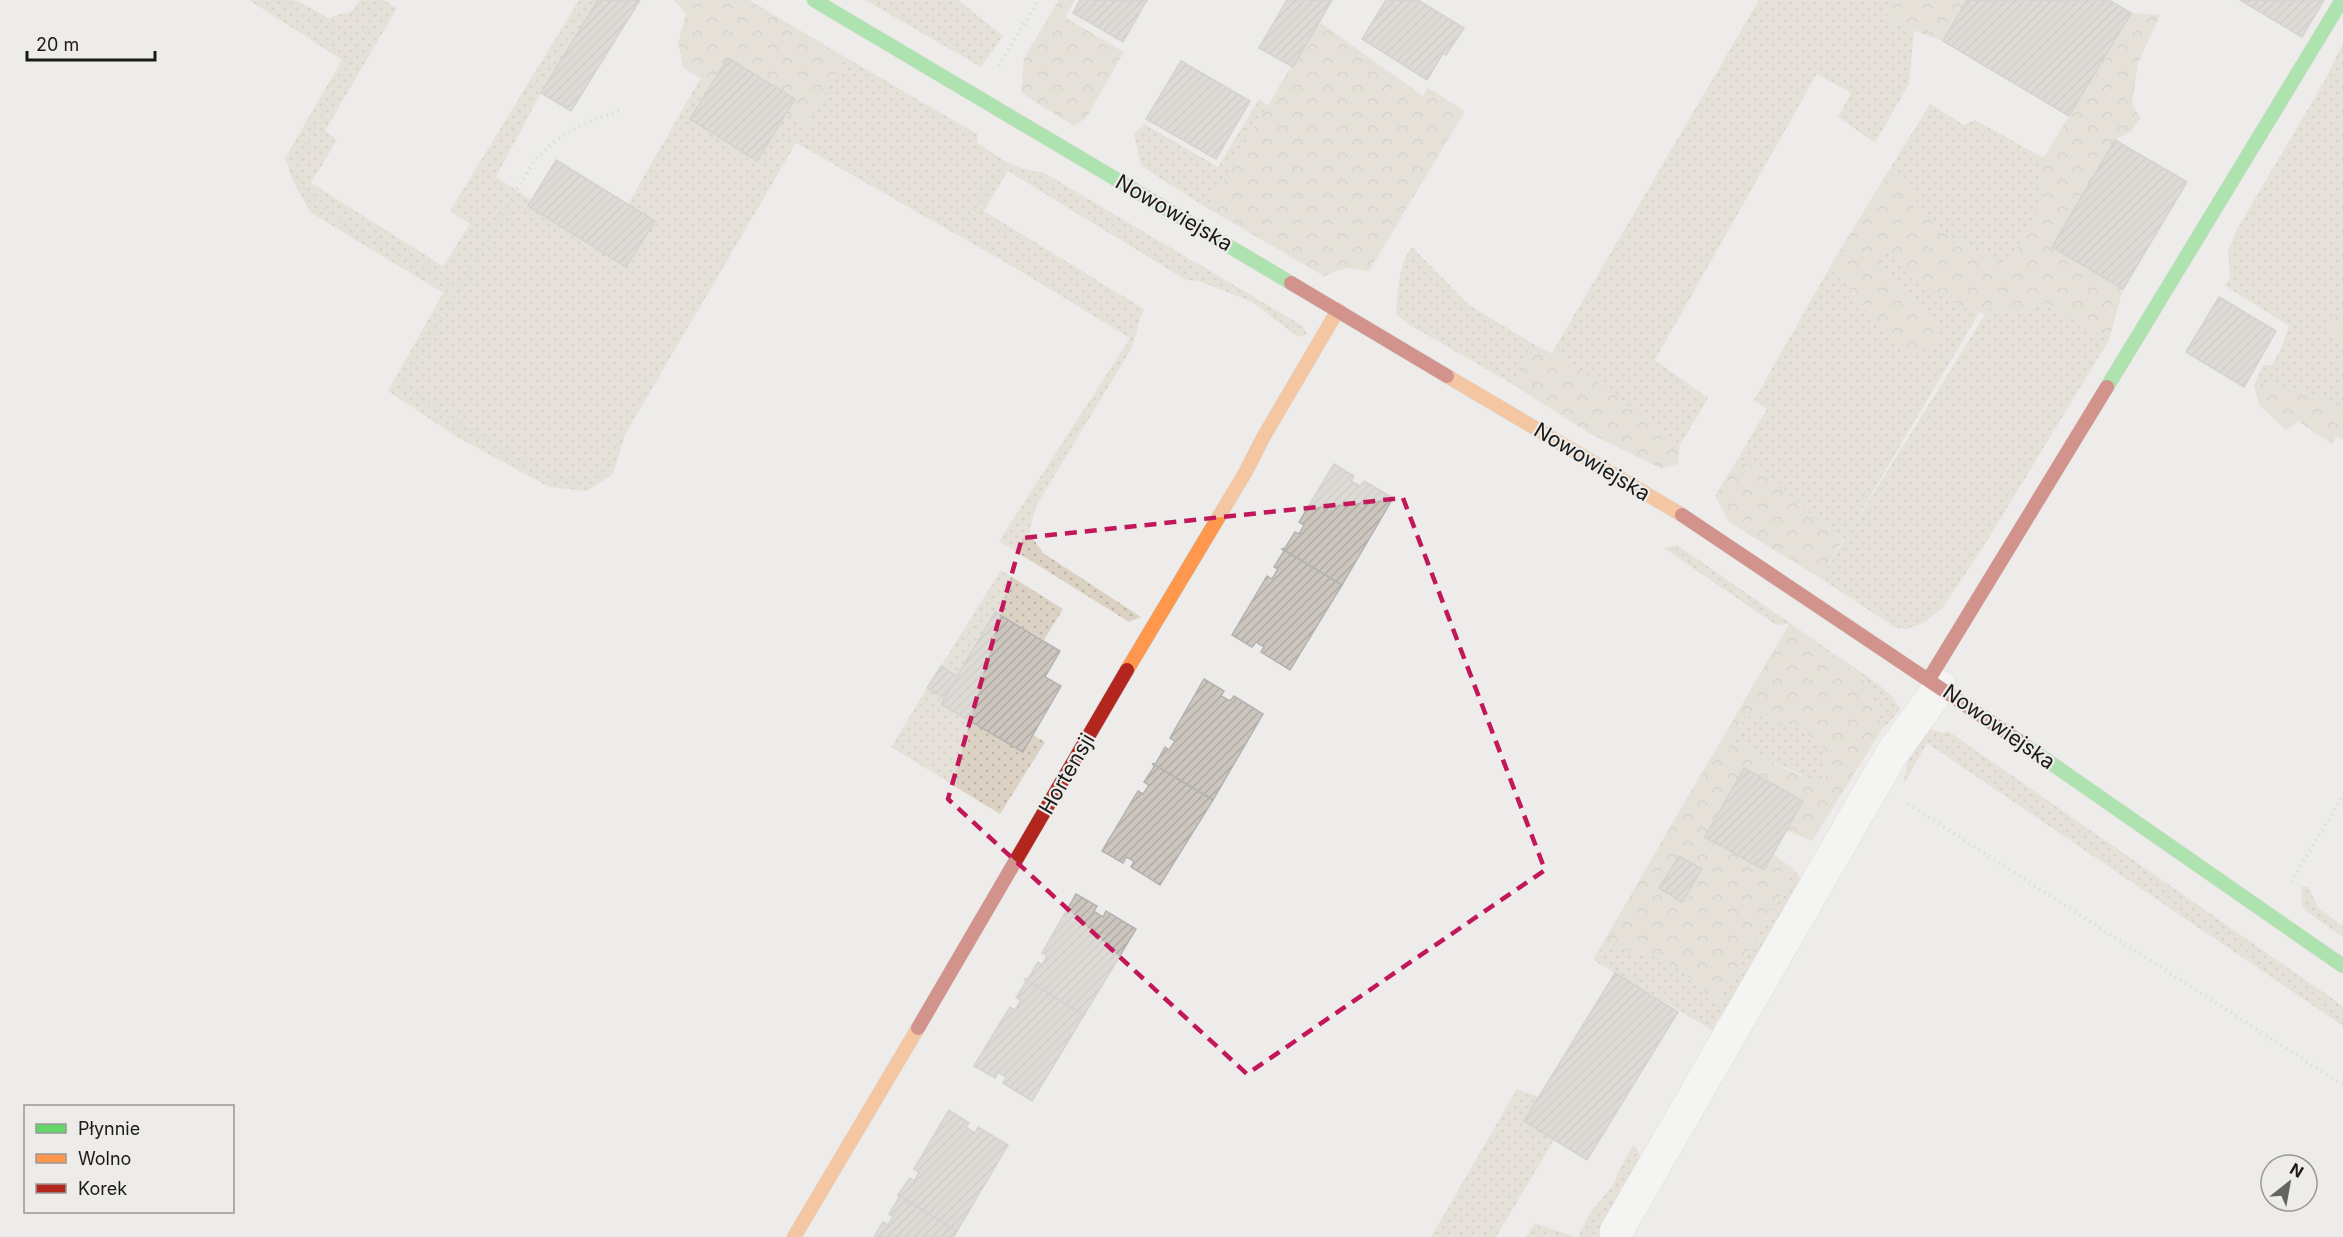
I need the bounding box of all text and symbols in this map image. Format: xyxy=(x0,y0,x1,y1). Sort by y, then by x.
scale bar xyxy=(27,24,154,62)
text: 20 m xyxy=(36,34,79,55)
street label: Nowowiejska xyxy=(1111,169,1237,256)
street label: Nowowiejska xyxy=(1530,417,1655,506)
street label: Nowowiejska xyxy=(1938,679,2060,774)
street label: Hortensji xyxy=(1033,729,1100,819)
legend xyxy=(24,1105,234,1213)
text: Płynnie xyxy=(78,1118,140,1139)
text: Wolno xyxy=(78,1148,131,1169)
north arrow xyxy=(2259,1153,2319,1213)
text: N xyxy=(2286,1158,2307,1182)
text: Korek xyxy=(78,1178,127,1199)

